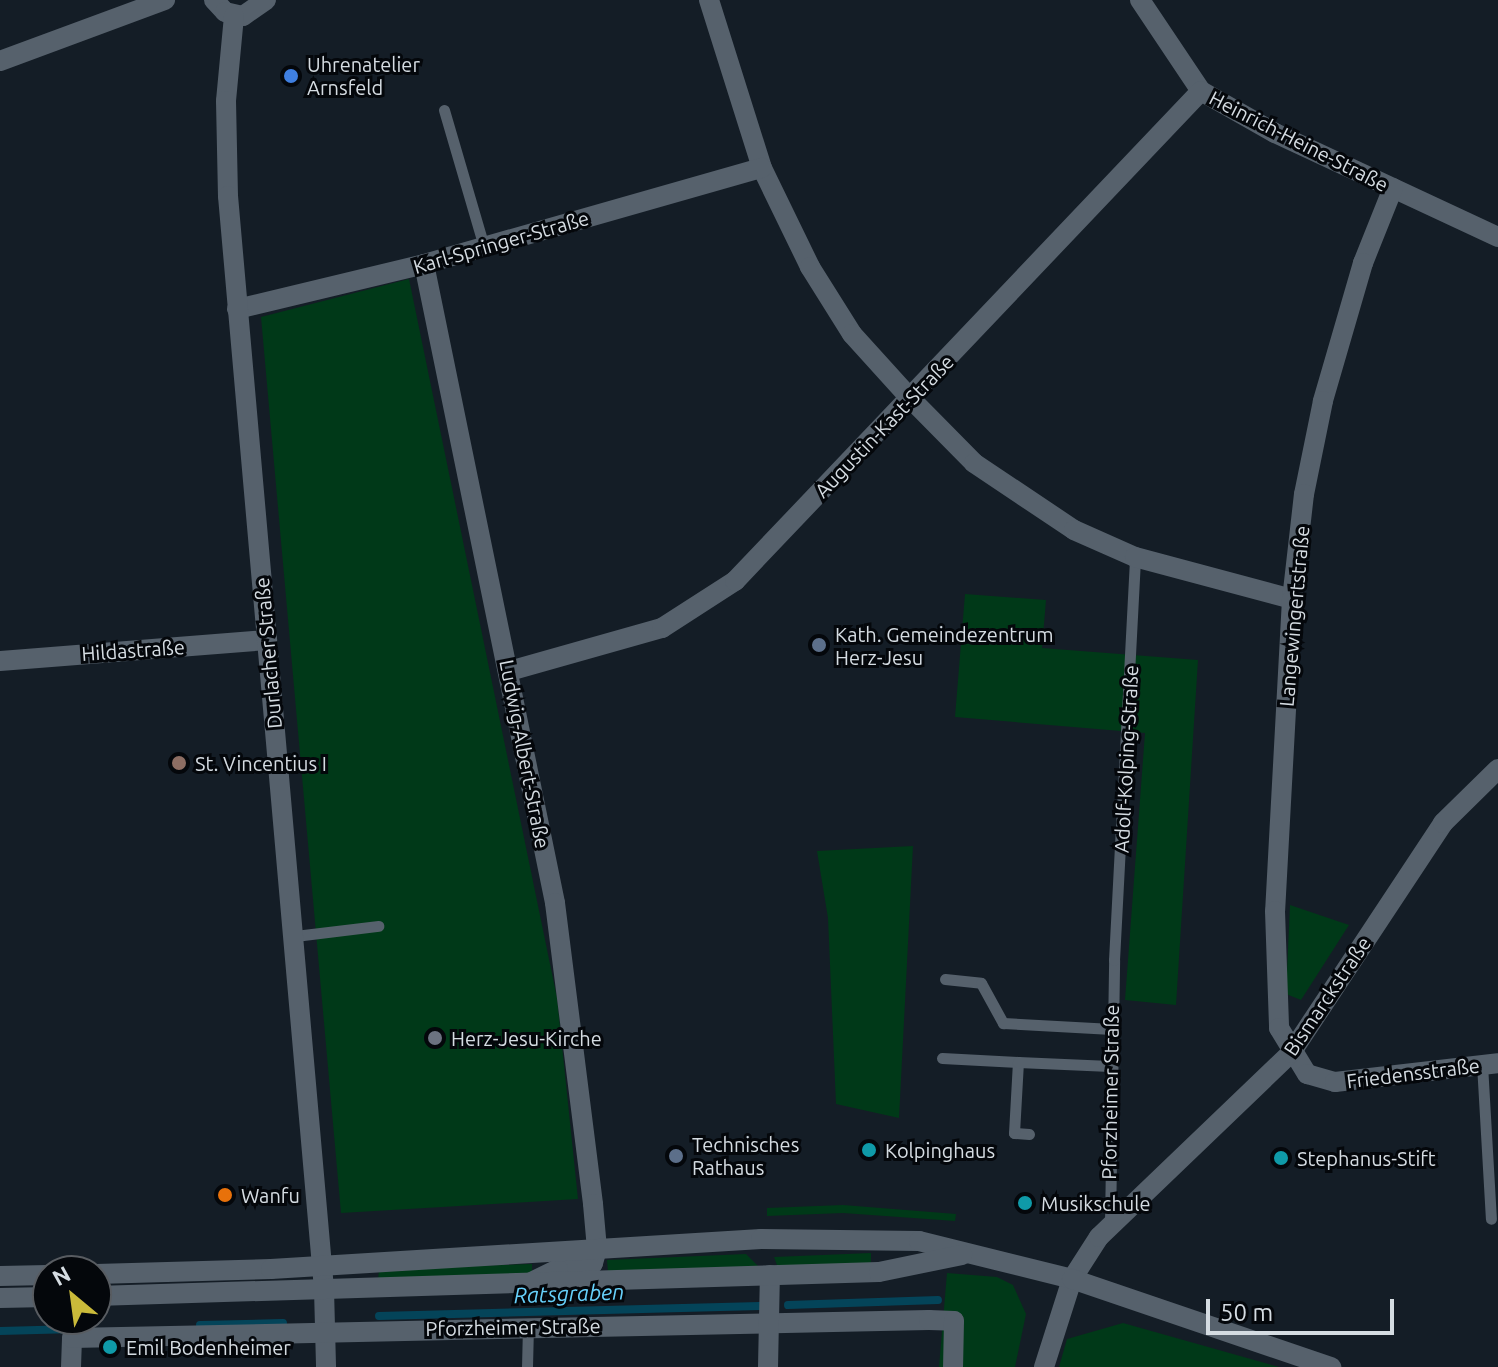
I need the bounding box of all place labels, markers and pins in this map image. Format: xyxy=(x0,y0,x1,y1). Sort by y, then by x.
place label: Uhrenatelier Arnsfeld xyxy=(307,52,420,99)
marker: Uhrenatelier Arnsfeld xyxy=(282,67,300,85)
place label: Kath. Gemeindezentrum Herz-Jesu xyxy=(835,622,1053,669)
marker: Kath. Gemeindezentrum Herz-Jesu xyxy=(810,636,828,654)
place label: St. Vincentius I xyxy=(195,751,327,775)
marker: St. Vincentius I xyxy=(170,754,188,772)
place label: Herz-Jesu-Kirche xyxy=(451,1026,602,1050)
marker: Herz-Jesu-Kirche xyxy=(426,1029,444,1047)
place label: Technisches Rathaus xyxy=(692,1132,799,1179)
place label: Kolpinghaus xyxy=(885,1138,995,1162)
marker: Kolpinghaus xyxy=(860,1141,878,1159)
place label: Stephanus-Stift xyxy=(1297,1146,1436,1170)
marker: Technisches Rathaus xyxy=(667,1147,685,1165)
marker: Stephanus-Stift xyxy=(1272,1149,1290,1167)
place label: Wanfu xyxy=(241,1183,300,1207)
marker: Wanfu xyxy=(216,1186,234,1204)
place label: Musikschule xyxy=(1041,1191,1151,1215)
marker: Musikschule xyxy=(1016,1194,1034,1212)
place label: Emil Bodenheimer xyxy=(126,1335,291,1359)
marker: Emil Bodenheimer xyxy=(101,1338,119,1356)

